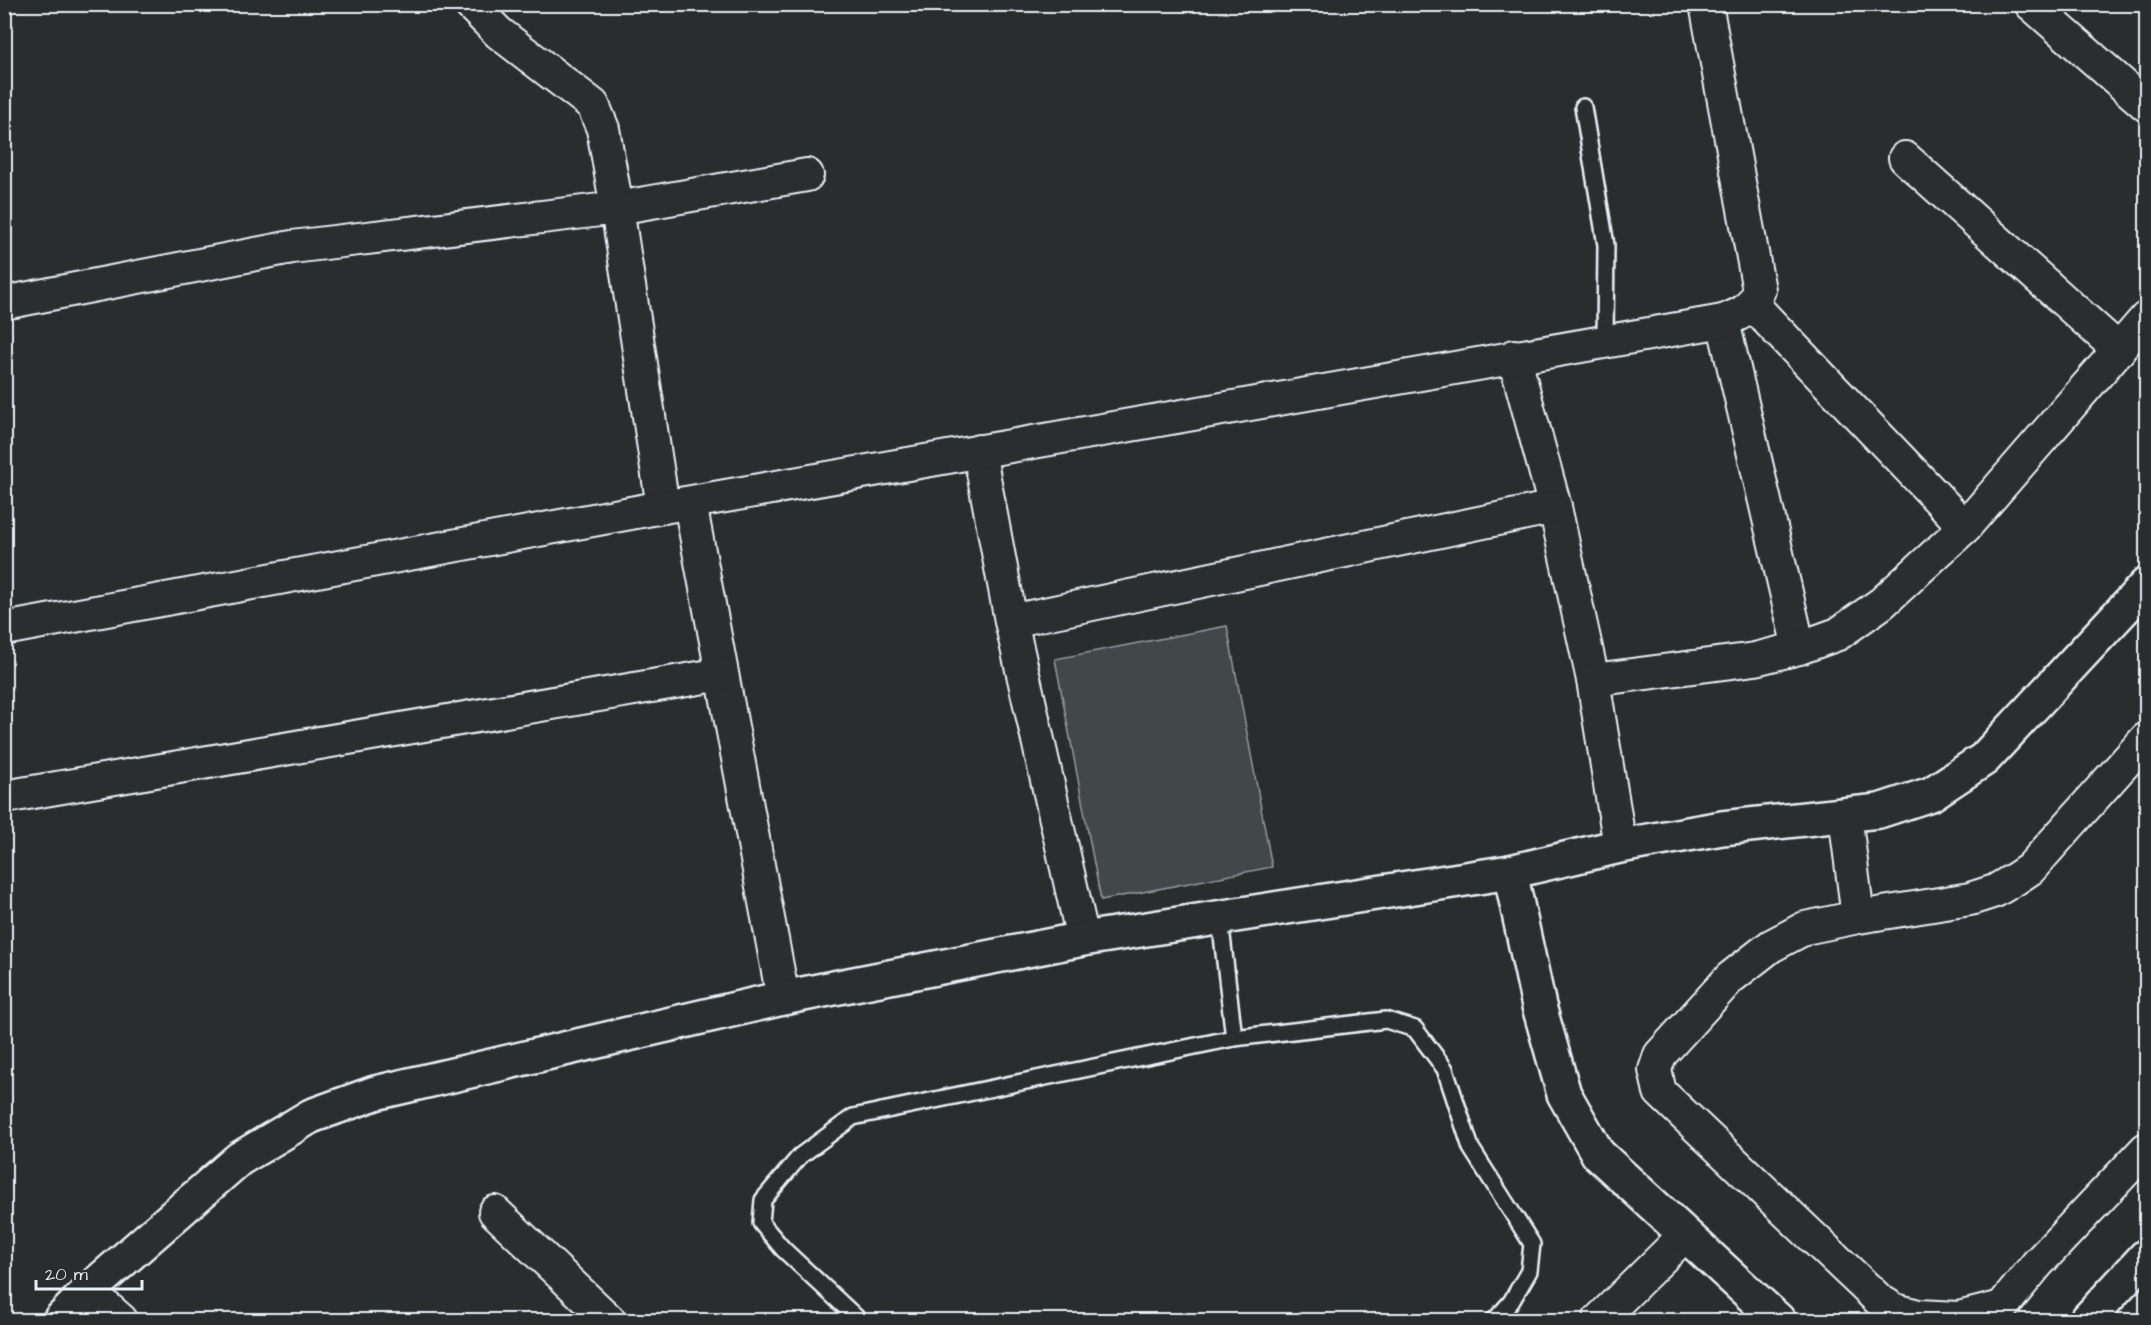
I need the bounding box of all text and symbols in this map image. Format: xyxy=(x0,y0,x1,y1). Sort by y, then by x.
scale bar xyxy=(36,1253,142,1291)
text: 20 m xyxy=(45,1262,88,1287)

